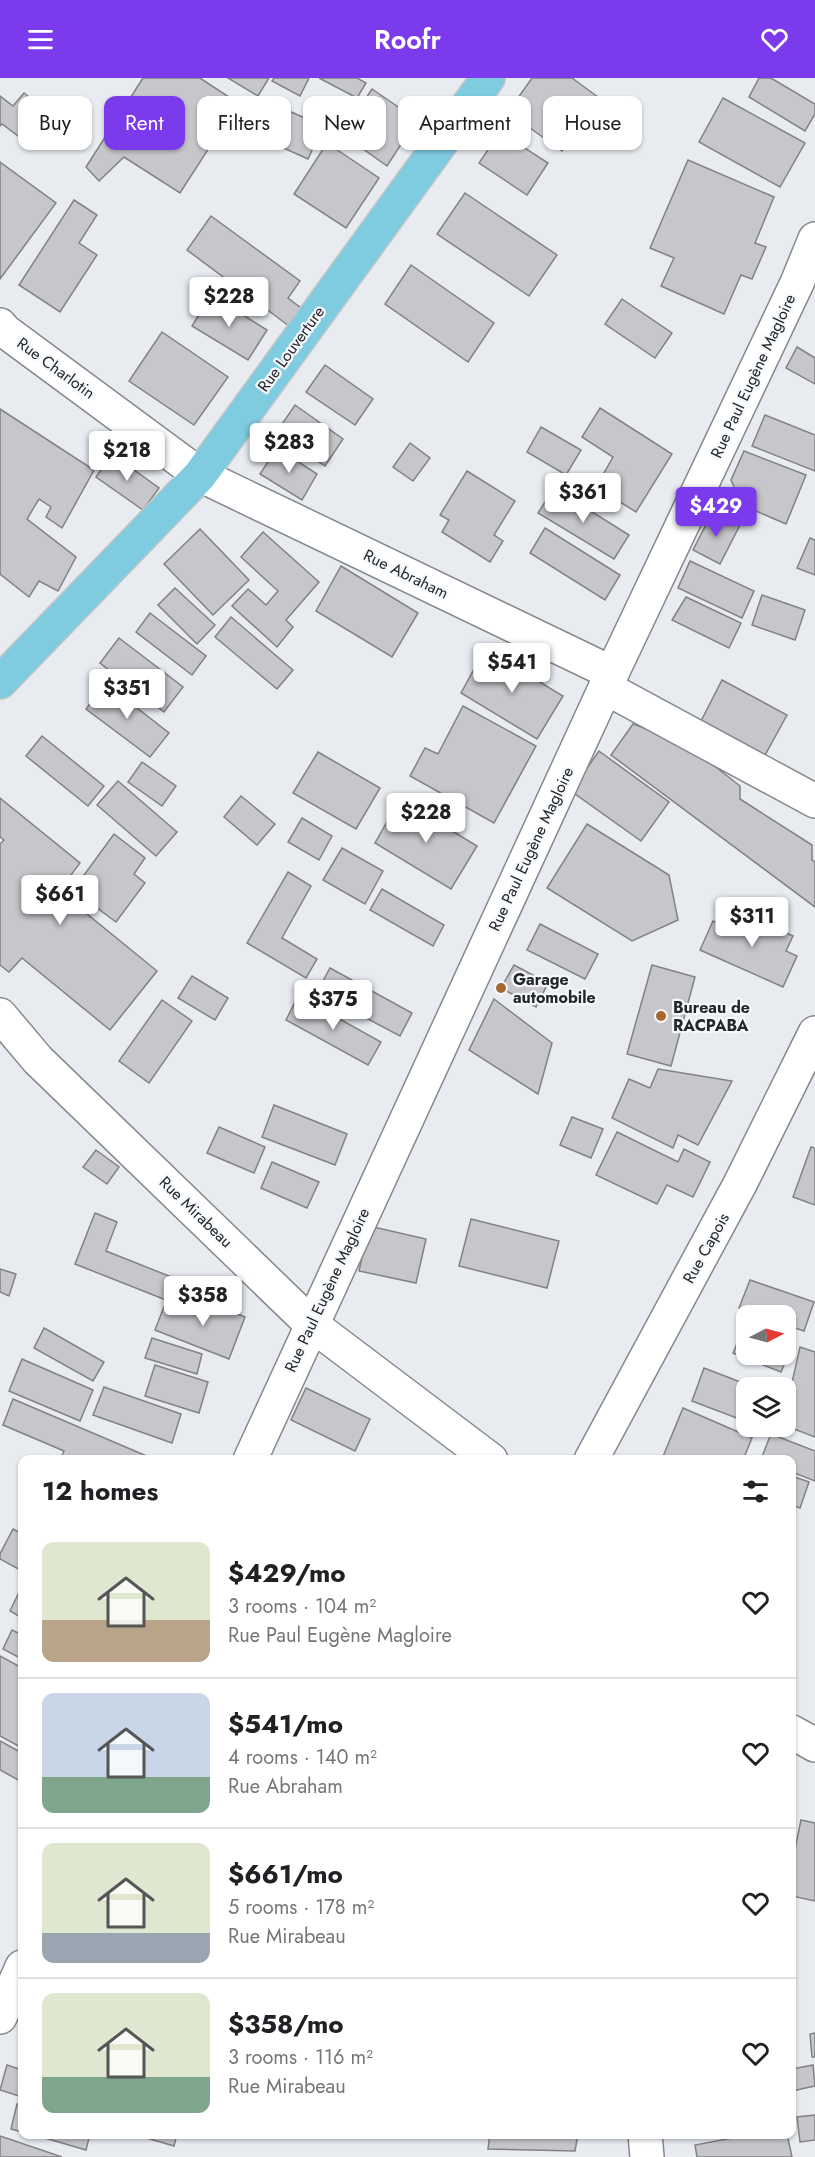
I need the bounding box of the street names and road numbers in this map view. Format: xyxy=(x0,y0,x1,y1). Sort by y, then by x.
street label: Rue Paul Eugène Magloire xyxy=(705,290,801,462)
street label: Rue Louverture xyxy=(252,301,330,397)
street label: Rue Charlotin xyxy=(12,332,100,404)
street label: Rue Abraham xyxy=(360,544,452,604)
street label: Rue Paul Eugène Magloire xyxy=(483,763,579,935)
street label: Rue Mirabeau xyxy=(154,1171,238,1253)
street label: Rue Paul Eugène Magloire xyxy=(279,1204,375,1376)
street label: Rue Capois xyxy=(677,1209,735,1287)

